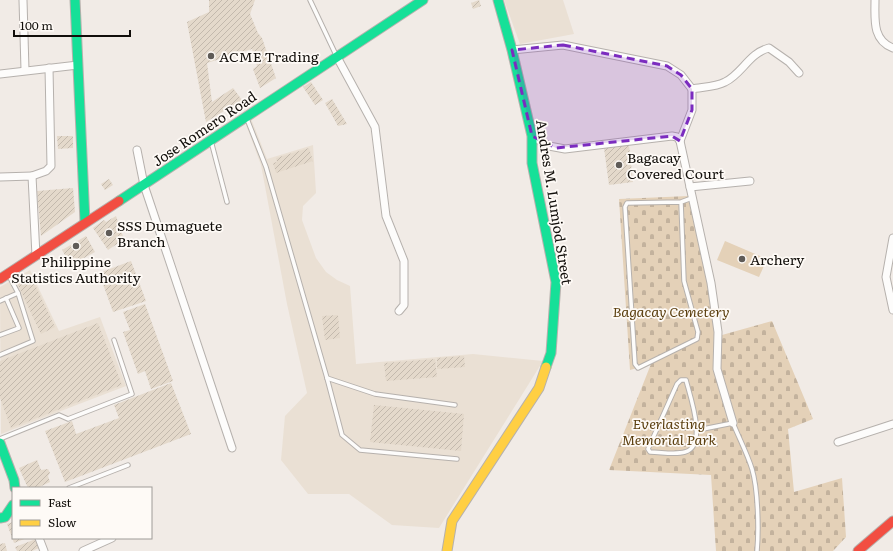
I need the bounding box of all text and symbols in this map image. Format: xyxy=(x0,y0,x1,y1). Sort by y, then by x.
scale bar xyxy=(14,12,130,38)
text: 100 m xyxy=(20,16,53,34)
place label: ACME Trading xyxy=(219,46,319,66)
marker: ACME Trading xyxy=(206,51,216,61)
street label: Jose Romero Road xyxy=(148,86,260,170)
street label: Andres M. Lumjod Street xyxy=(532,118,578,286)
place label: Bagacay Covered Court xyxy=(627,147,724,183)
marker: Bagacay Covered Court xyxy=(614,160,624,170)
place label: SSS Dumaguete Branch xyxy=(117,215,222,251)
marker: SSS Dumaguete Branch xyxy=(104,228,114,238)
marker: Philippine Statistics Authority xyxy=(71,241,81,251)
place label: Archery xyxy=(750,249,805,269)
place label: Philippine Statistics Authority xyxy=(11,251,142,287)
marker: Archery xyxy=(737,254,747,264)
park label: Bagacay Cemetery xyxy=(613,301,729,321)
park label: Everlasting Memorial Park xyxy=(622,413,716,449)
legend xyxy=(12,487,152,539)
text: Fast xyxy=(48,493,72,511)
text: Slow xyxy=(48,513,77,531)

